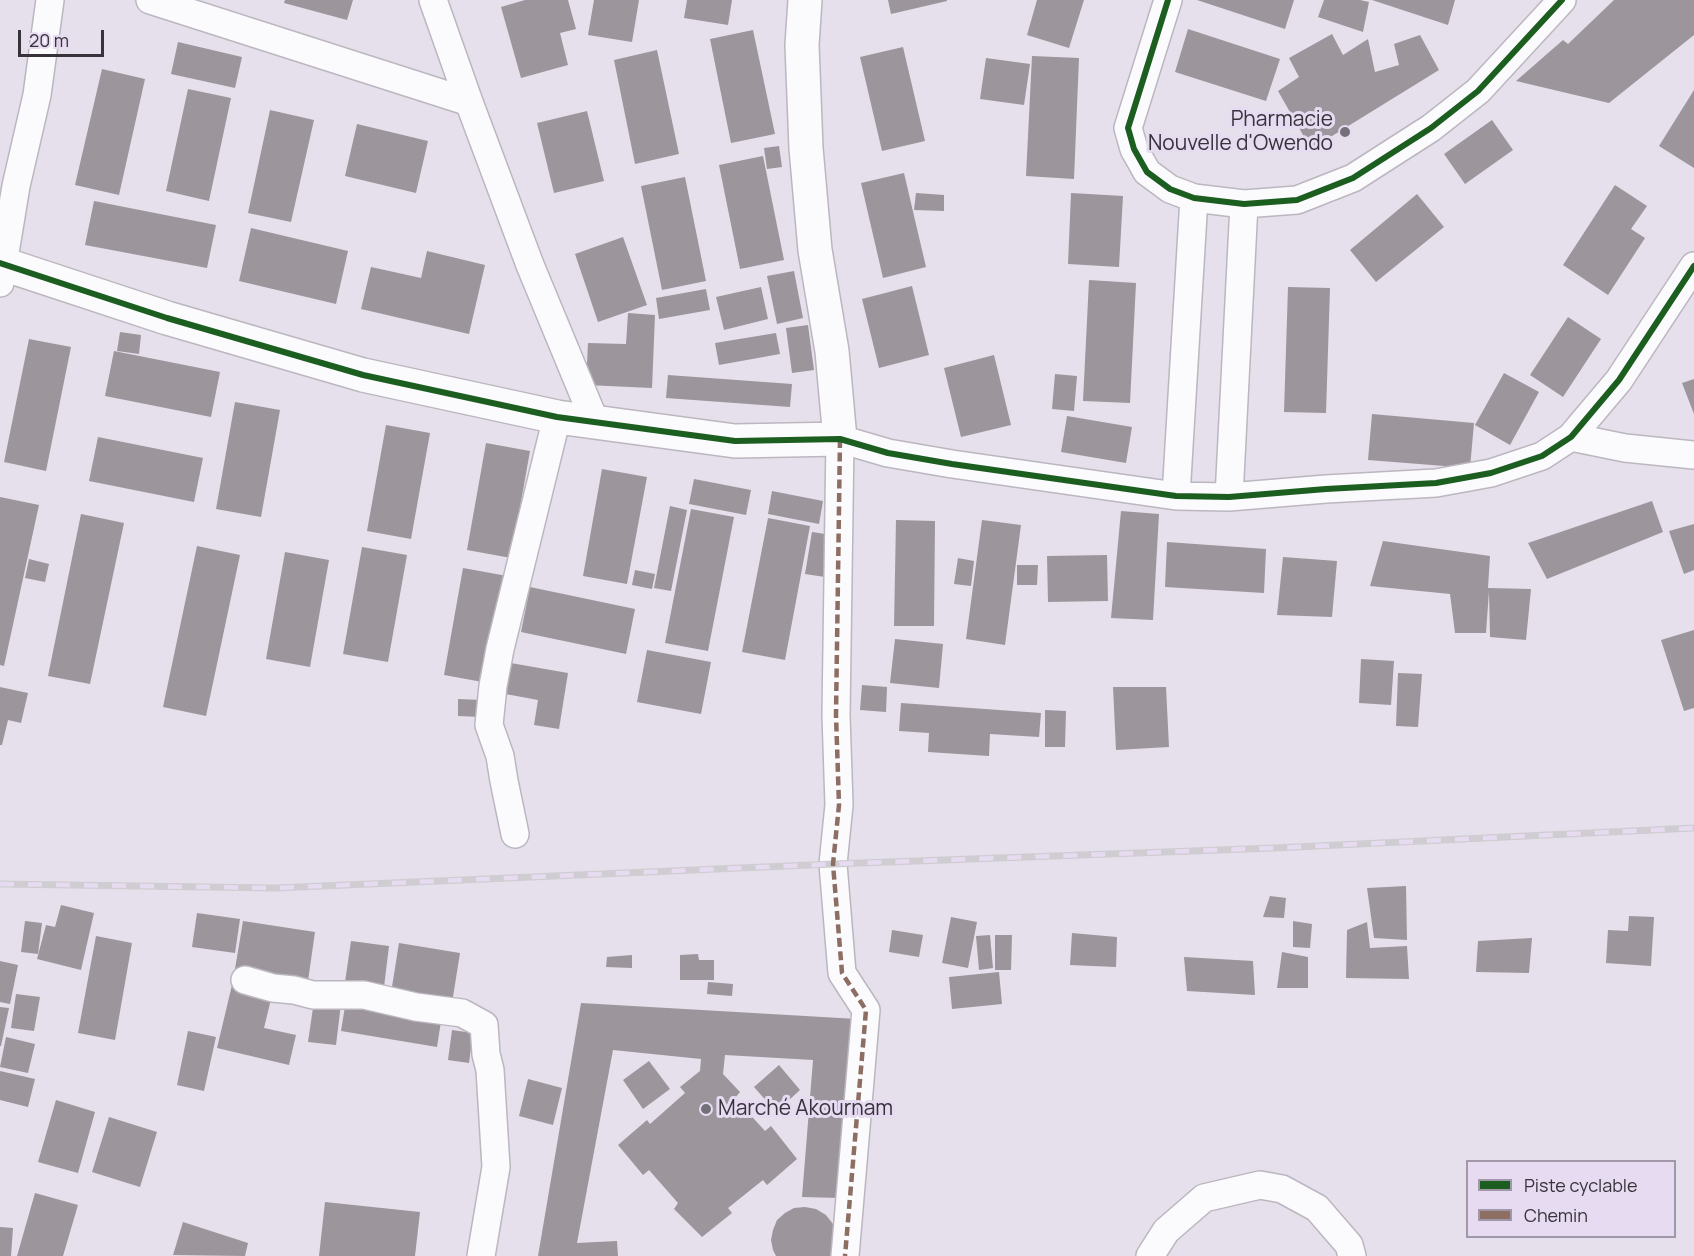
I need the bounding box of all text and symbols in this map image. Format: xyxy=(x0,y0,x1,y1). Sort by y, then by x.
scale bar xyxy=(21,18,106,56)
text: 20 m xyxy=(29,28,69,52)
place label: Pharmacie Nouvelle d'Owendo xyxy=(1148,107,1333,157)
marker: Pharmacie Nouvelle d'Owendo xyxy=(1338,125,1352,139)
place label: Marché Akournam xyxy=(718,1096,893,1122)
marker: Marché Akournam xyxy=(699,1102,713,1116)
legend xyxy=(1466,1160,1676,1238)
text: Piste cyclable xyxy=(1524,1173,1638,1197)
text: Chemin xyxy=(1524,1203,1588,1227)

